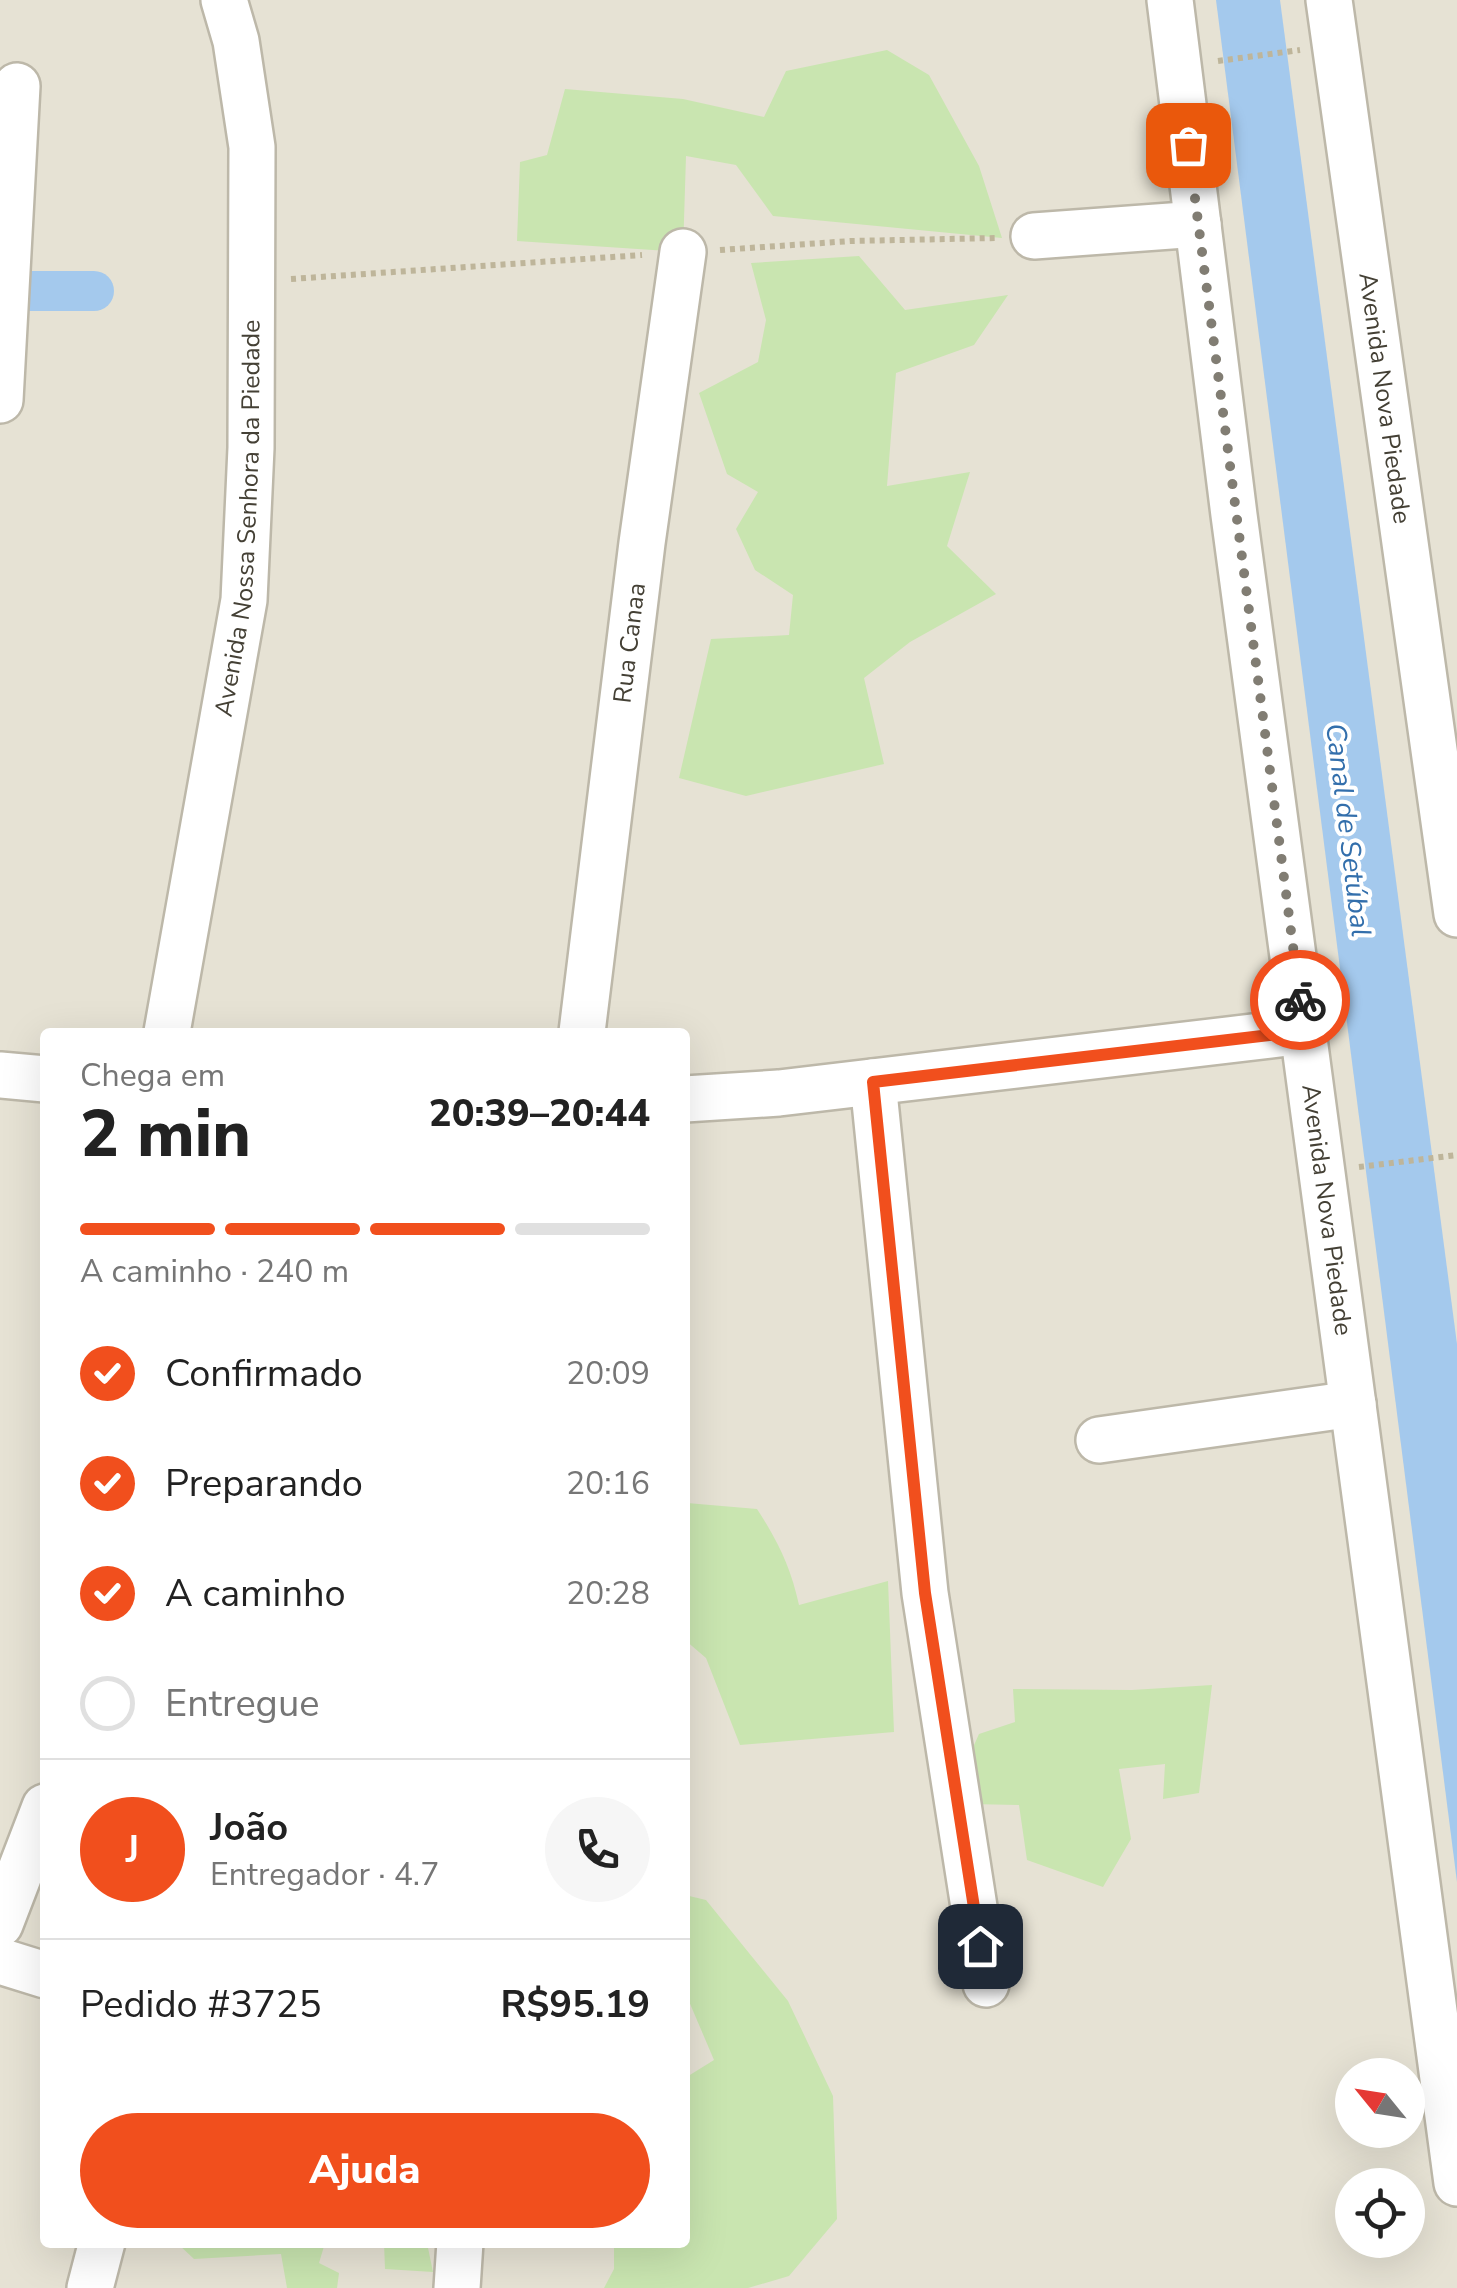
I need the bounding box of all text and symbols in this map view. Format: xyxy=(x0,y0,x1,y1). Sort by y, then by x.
pin xyxy=(1146,103,1231,188)
icon: bag xyxy=(1161,118,1216,173)
street label: Avenida Nova Piedade xyxy=(1350,270,1419,526)
street label: Avenida Nossa Senhora da Piedade xyxy=(207,320,268,719)
street label: Rua Canaa xyxy=(606,581,654,705)
water label: Canal de Setúbal xyxy=(1316,721,1380,939)
courier xyxy=(1250,950,1350,1050)
icon: bike xyxy=(1273,973,1328,1028)
text: Chega em xyxy=(80,1054,225,1097)
street label: Avenida Nova Piedade xyxy=(1293,1082,1361,1338)
text: 20:39–20:44 xyxy=(429,1088,650,1139)
text: 2 min xyxy=(80,1090,251,1179)
text: A caminho · 240 m xyxy=(80,1250,349,1293)
icon: check xyxy=(80,1346,135,1401)
text: Confirmado xyxy=(165,1348,363,1399)
text: 20:09 xyxy=(566,1352,650,1395)
icon: check xyxy=(80,1456,135,1511)
text: Preparando xyxy=(165,1458,363,1509)
text: 20:16 xyxy=(566,1462,650,1505)
icon: check xyxy=(80,1566,135,1621)
text: A caminho xyxy=(165,1568,346,1619)
text: 20:28 xyxy=(566,1572,650,1615)
text: Entregue xyxy=(165,1678,319,1729)
button: phone xyxy=(545,1797,650,1902)
text: João xyxy=(210,1802,288,1853)
text: J xyxy=(126,1824,139,1875)
text: Entregador · 4.7 xyxy=(210,1853,439,1896)
pin xyxy=(938,1904,1023,1989)
icon: home xyxy=(953,1919,1008,1974)
text: Pedido #3725 xyxy=(80,1979,321,2030)
text: R$95.19 xyxy=(501,1979,650,2030)
north arrow xyxy=(1335,2058,1425,2148)
map controls xyxy=(1335,2058,1425,2258)
button: Ajuda xyxy=(80,2113,650,2228)
button: locate xyxy=(1335,2168,1425,2258)

